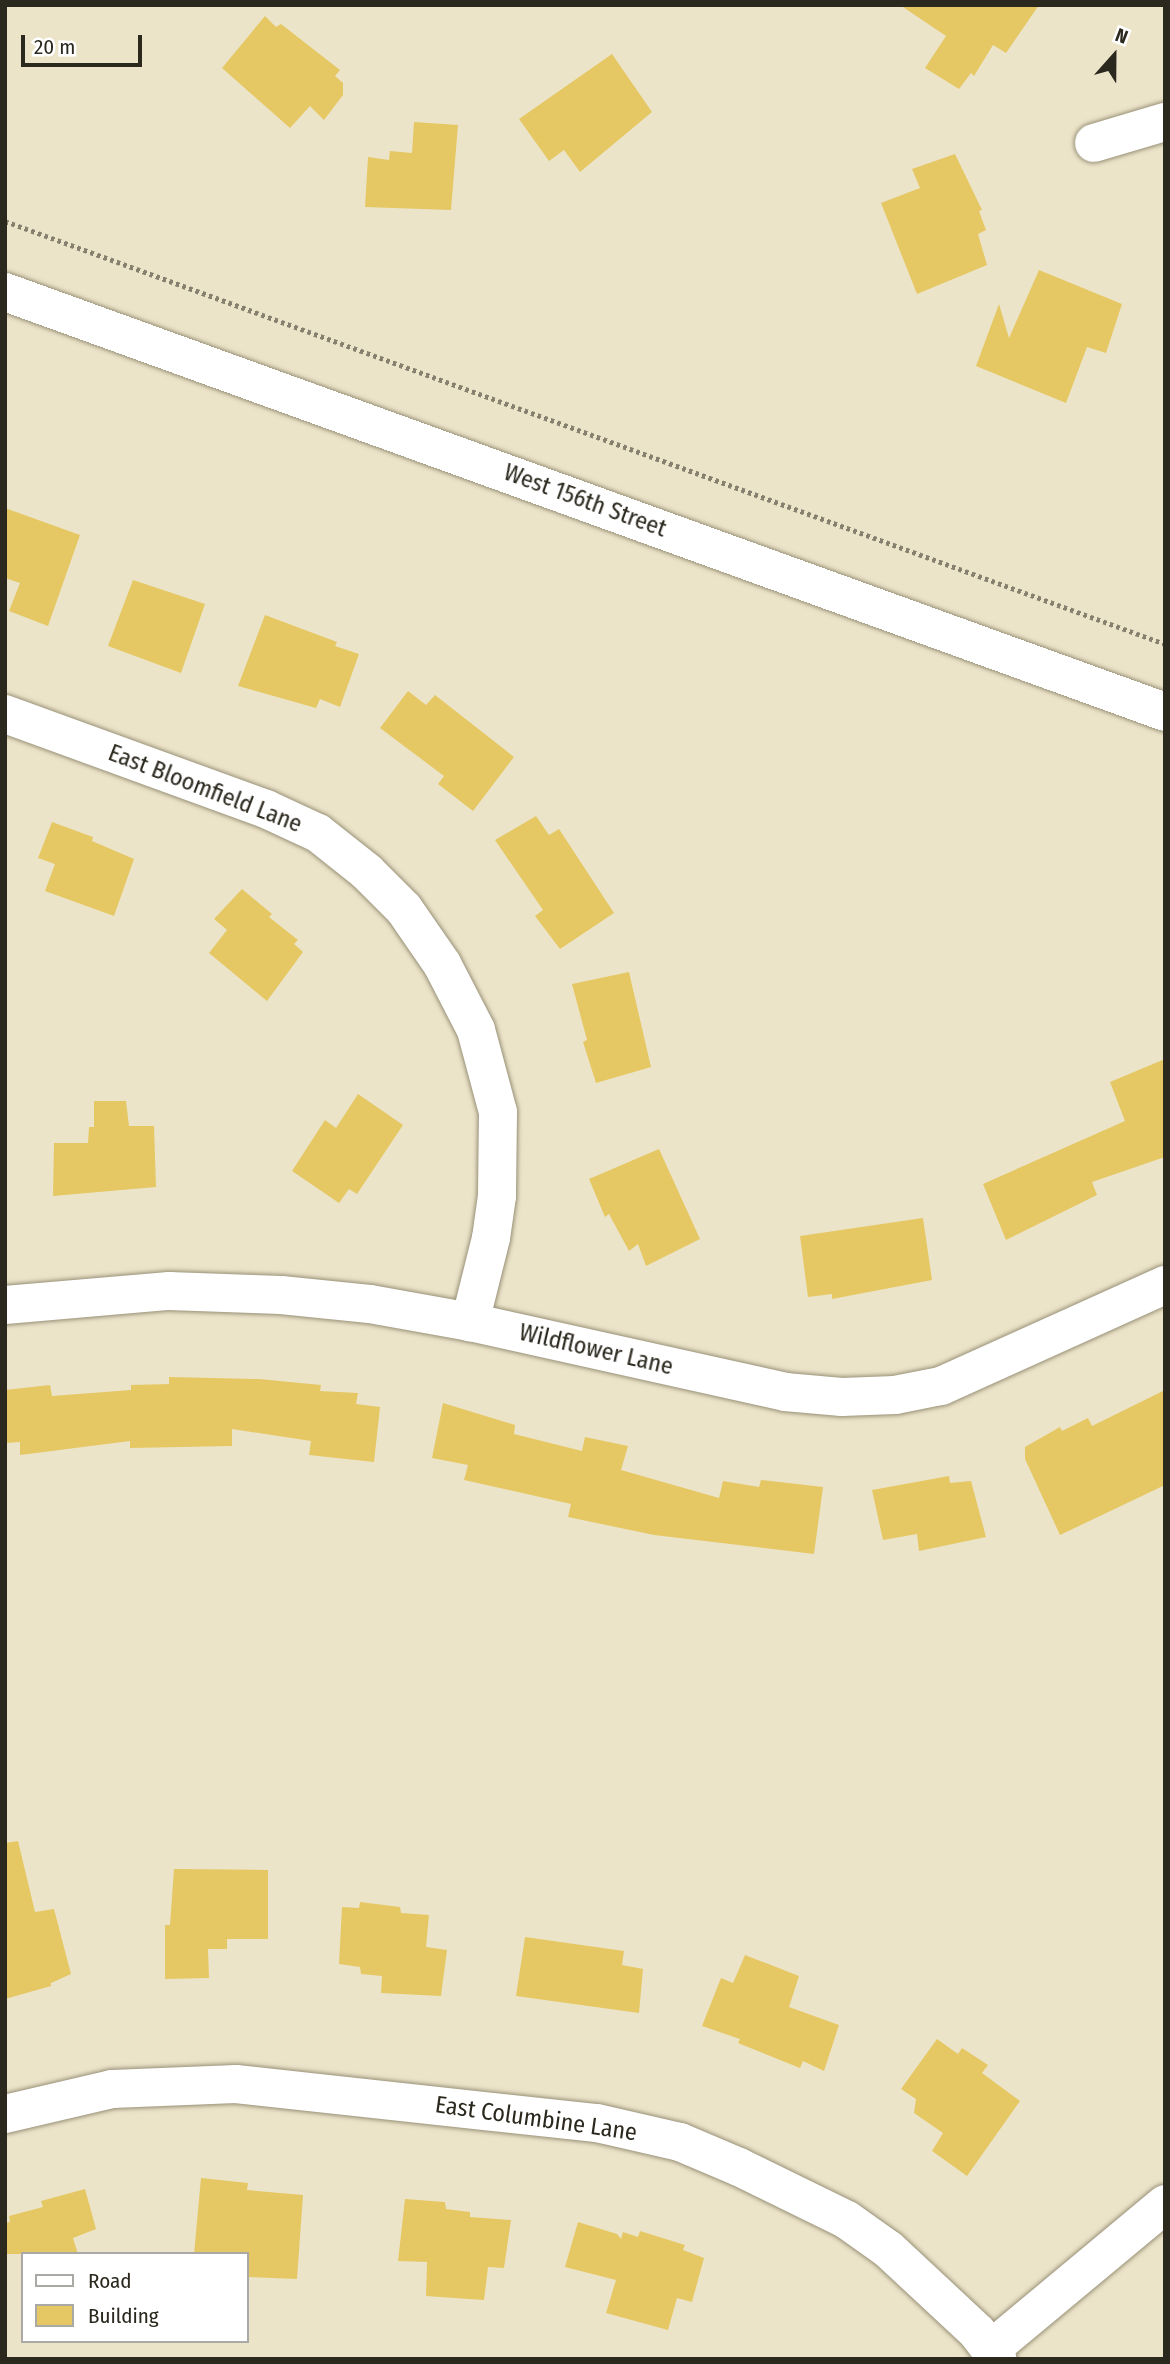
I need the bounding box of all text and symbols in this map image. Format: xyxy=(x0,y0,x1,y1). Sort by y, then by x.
scale bar xyxy=(24,21,145,65)
north arrow xyxy=(1079,21,1149,91)
text: N xyxy=(1112,23,1131,49)
text: 20 m xyxy=(34,34,75,60)
street label: West 156th Street xyxy=(500,458,670,544)
street label: East Bloomfield Lane xyxy=(104,739,306,839)
street label: Wildflower Lane xyxy=(516,1318,676,1382)
street label: East Columbine Lane xyxy=(433,2091,639,2147)
legend xyxy=(21,2252,248,2343)
text: Road xyxy=(88,2268,132,2294)
text: Building xyxy=(88,2303,159,2329)

